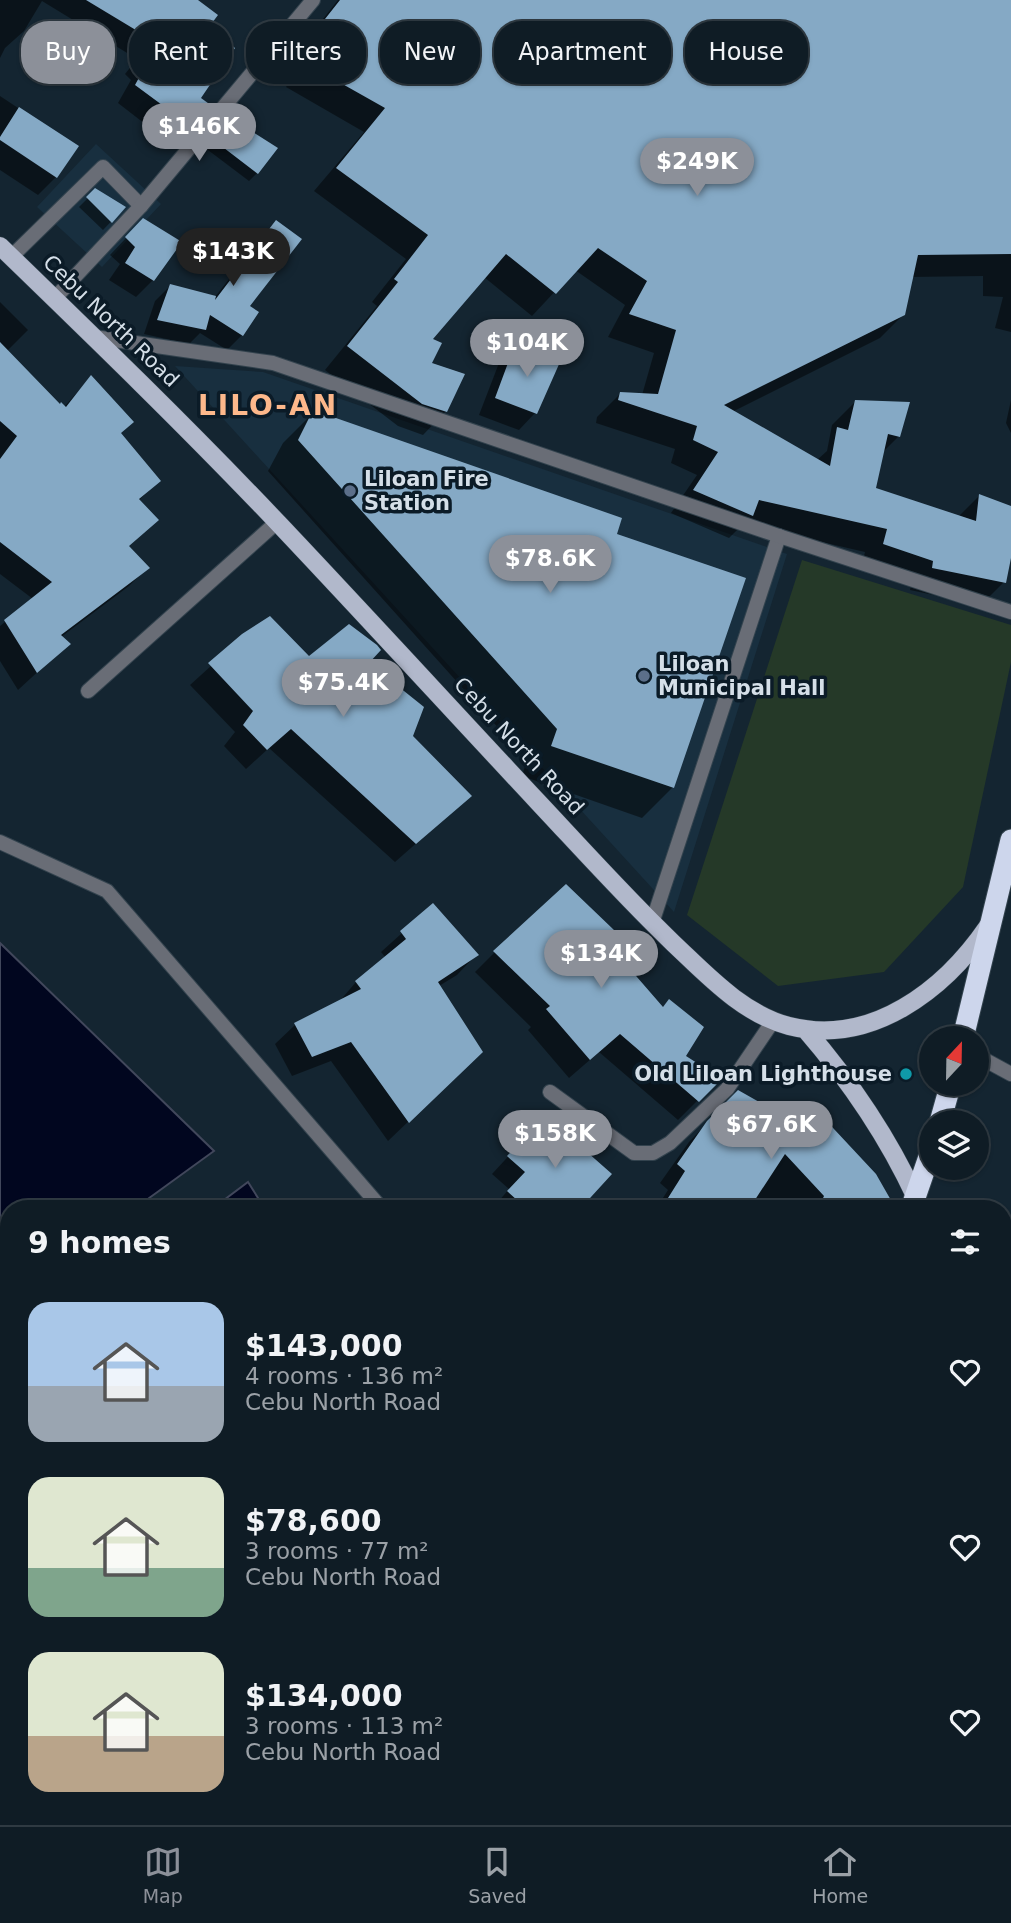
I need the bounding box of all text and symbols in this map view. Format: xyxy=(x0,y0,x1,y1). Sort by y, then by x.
chip: Buy xyxy=(21,21,115,84)
chip: Rent xyxy=(129,21,232,84)
chip: Filters xyxy=(246,21,366,84)
chip: New xyxy=(380,21,480,84)
chip: Apartment xyxy=(494,21,671,84)
chip: House xyxy=(685,21,808,84)
pin: $146K xyxy=(150,104,248,163)
text: $146K xyxy=(158,113,240,139)
pin: $249K xyxy=(648,138,746,198)
text: $249K xyxy=(656,148,738,174)
pin: $143K xyxy=(184,229,282,288)
text: $143K xyxy=(192,238,274,264)
street label: Cebu North Road xyxy=(38,250,184,392)
pin: $104K xyxy=(478,320,576,379)
text: $104K xyxy=(486,329,568,355)
district label: LILO-AN xyxy=(198,389,338,422)
place label: Liloan Fire Station xyxy=(364,467,489,515)
marker: Liloan Fire Station xyxy=(342,483,358,499)
pin: $78.6K xyxy=(493,536,607,595)
text: $78.6K xyxy=(505,545,595,571)
place label: Liloan Municipal Hall xyxy=(658,652,826,700)
pin: $75.4K xyxy=(286,660,400,719)
marker: Liloan Municipal Hall xyxy=(636,668,652,684)
text: $75.4K xyxy=(298,669,388,695)
street label: Cebu North Road xyxy=(449,672,589,820)
pin: $134K xyxy=(552,930,650,990)
text: $134K xyxy=(560,940,642,966)
north arrow xyxy=(919,1026,989,1096)
map controls xyxy=(919,1026,989,1180)
place label: Old Liloan Lighthouse xyxy=(634,1062,892,1086)
marker: Old Liloan Lighthouse xyxy=(898,1066,914,1082)
pin: $67.6K xyxy=(714,1102,828,1161)
pin: $158K xyxy=(506,1110,604,1170)
button: layers xyxy=(919,1110,989,1180)
text: $67.6K xyxy=(726,1111,816,1137)
text: $158K xyxy=(514,1120,596,1146)
icon: filters xyxy=(946,1223,984,1261)
text: 9 homes xyxy=(28,1225,171,1260)
text: $143,000 xyxy=(245,1328,403,1363)
icon: home xyxy=(84,1330,168,1414)
icon: heart xyxy=(946,1353,984,1391)
text: 4 rooms · 136 m² xyxy=(245,1363,443,1389)
text: Cebu North Road xyxy=(245,1389,441,1415)
text: $78,600 xyxy=(245,1503,382,1538)
icon: home xyxy=(84,1505,168,1589)
icon: heart xyxy=(946,1528,984,1566)
text: 3 rooms · 77 m² xyxy=(245,1538,429,1564)
text: Cebu North Road xyxy=(245,1564,441,1590)
text: $134,000 xyxy=(245,1678,403,1713)
icon: home xyxy=(84,1680,168,1764)
icon: heart xyxy=(946,1703,984,1741)
text: 3 rooms · 113 m² xyxy=(245,1713,443,1739)
text: Cebu North Road xyxy=(245,1739,441,1765)
tab: Map xyxy=(143,1843,183,1907)
tab: Saved xyxy=(468,1843,527,1907)
tab: Home xyxy=(812,1843,868,1907)

